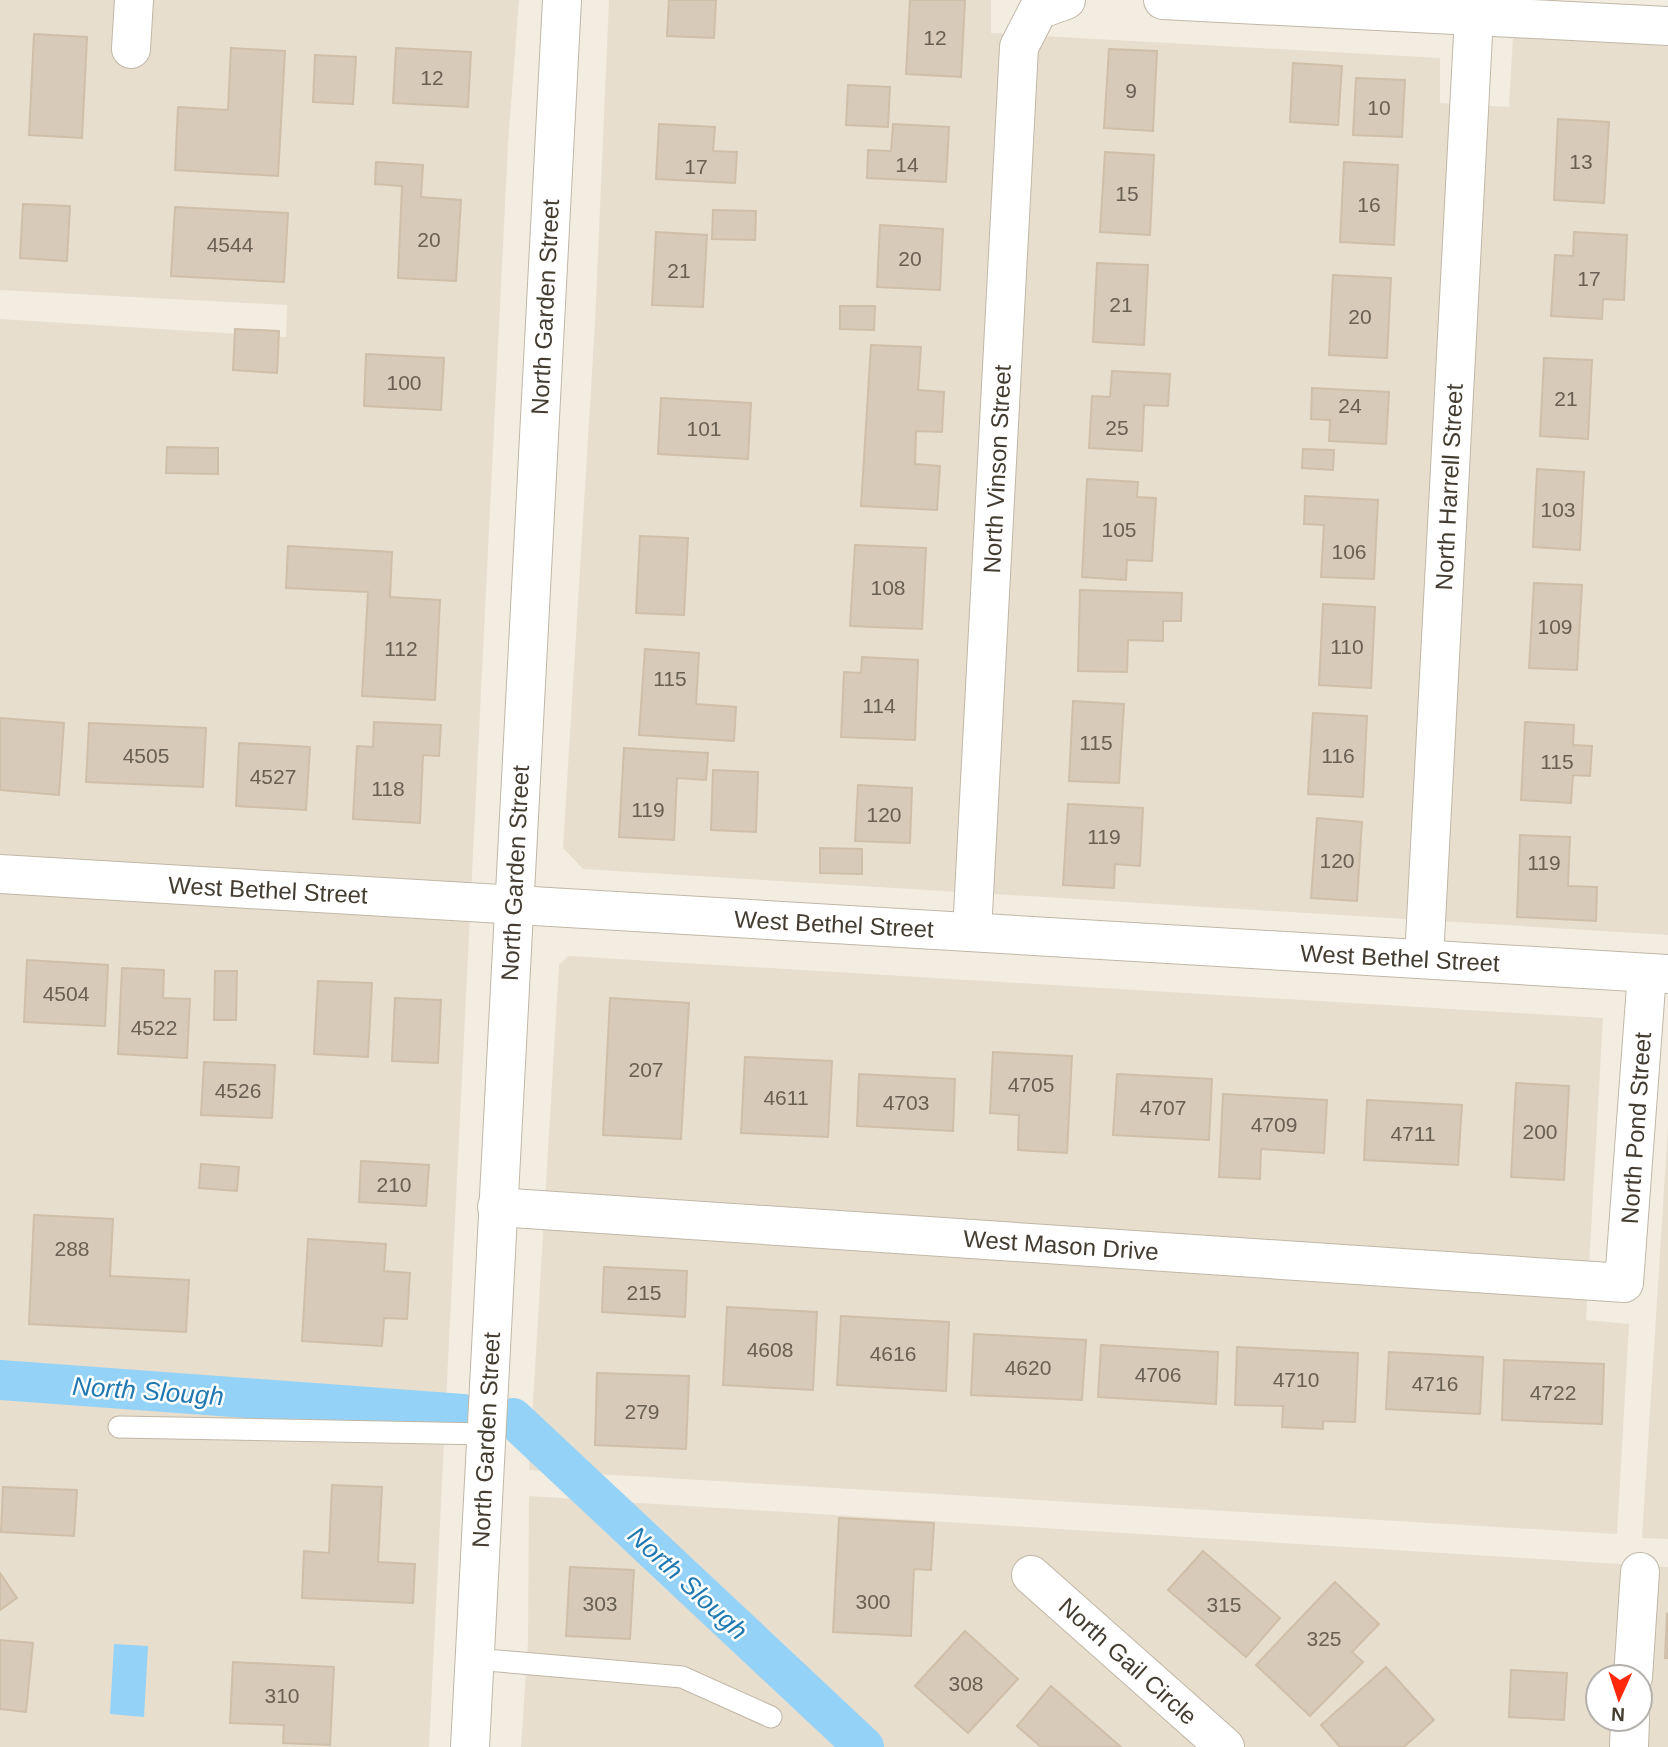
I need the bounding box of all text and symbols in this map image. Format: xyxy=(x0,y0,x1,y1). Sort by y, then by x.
house number: 12 xyxy=(923,26,947,49)
house number: 12 xyxy=(420,66,444,89)
house number: 9 xyxy=(1125,79,1137,102)
house number: 10 xyxy=(1367,96,1391,119)
house number: 13 xyxy=(1569,150,1593,173)
house number: 14 xyxy=(895,153,919,176)
house number: 17 xyxy=(684,155,708,178)
house number: 15 xyxy=(1115,182,1139,205)
house number: 16 xyxy=(1357,193,1381,216)
street label: North Garden Street xyxy=(526,198,564,416)
house number: 20 xyxy=(417,228,441,251)
house number: 4544 xyxy=(207,233,254,256)
house number: 20 xyxy=(898,247,922,270)
house number: 21 xyxy=(667,259,691,282)
house number: 17 xyxy=(1577,267,1601,290)
house number: 21 xyxy=(1109,293,1133,316)
house number: 20 xyxy=(1348,305,1372,328)
street label: North Vinson Street xyxy=(978,364,1016,574)
house number: 100 xyxy=(386,371,422,394)
street label: North Harrell Street xyxy=(1430,383,1468,591)
house number: 21 xyxy=(1554,387,1578,410)
house number: 24 xyxy=(1338,394,1362,417)
house number: 25 xyxy=(1105,416,1129,439)
house number: 101 xyxy=(686,417,722,440)
house number: 103 xyxy=(1540,498,1576,521)
house number: 105 xyxy=(1101,518,1137,541)
house number: 106 xyxy=(1331,540,1367,563)
house number: 108 xyxy=(870,576,906,599)
house number: 109 xyxy=(1537,615,1573,638)
house number: 110 xyxy=(1330,635,1364,658)
house number: 112 xyxy=(384,637,418,660)
house number: 115 xyxy=(653,667,687,690)
house number: 114 xyxy=(862,694,896,717)
house number: 115 xyxy=(1079,731,1113,754)
house number: 4505 xyxy=(123,744,169,767)
house number: 116 xyxy=(1321,744,1355,767)
house number: 115 xyxy=(1540,750,1574,773)
street label: North Garden Street xyxy=(496,764,534,982)
house number: 4527 xyxy=(250,765,296,788)
house number: 118 xyxy=(371,777,405,800)
house number: 119 xyxy=(631,798,665,821)
house number: 120 xyxy=(866,803,902,826)
house number: 119 xyxy=(1087,825,1121,848)
house number: 120 xyxy=(1319,849,1355,872)
house number: 119 xyxy=(1527,851,1561,874)
street label: West Bethel Street xyxy=(168,871,369,909)
street label: West Bethel Street xyxy=(734,905,935,943)
street label: West Bethel Street xyxy=(1300,939,1501,977)
house number: 4504 xyxy=(43,982,90,1005)
house number: 4522 xyxy=(131,1016,177,1039)
street label: North Pond Street xyxy=(1616,1031,1656,1225)
house number: 207 xyxy=(628,1058,664,1081)
house number: 4705 xyxy=(1008,1073,1054,1096)
house number: 4526 xyxy=(215,1079,261,1102)
house number: 4611 xyxy=(763,1086,809,1109)
house number: 4703 xyxy=(883,1091,929,1114)
house number: 4707 xyxy=(1140,1096,1186,1119)
house number: 4709 xyxy=(1251,1113,1297,1136)
house number: 200 xyxy=(1522,1120,1558,1143)
house number: 4711 xyxy=(1390,1122,1436,1145)
house number: 210 xyxy=(376,1173,412,1196)
street label: West Mason Drive xyxy=(962,1225,1160,1265)
house number: 288 xyxy=(54,1237,90,1260)
house number: 215 xyxy=(626,1281,662,1304)
street label: North Garden Street xyxy=(467,1331,505,1549)
house number: 4608 xyxy=(747,1338,793,1361)
house number: 4616 xyxy=(870,1342,916,1365)
house number: 4620 xyxy=(1005,1356,1051,1379)
house number: 4706 xyxy=(1135,1363,1181,1386)
house number: 4710 xyxy=(1273,1368,1319,1391)
water label: North Slough xyxy=(71,1371,225,1411)
house number: 4716 xyxy=(1412,1372,1458,1395)
house number: 4722 xyxy=(1530,1381,1576,1404)
house number: 279 xyxy=(624,1400,660,1423)
water label: North Slough xyxy=(622,1520,754,1646)
house number: 300 xyxy=(855,1590,891,1613)
house number: 303 xyxy=(582,1592,618,1615)
street label: North Gail Circle xyxy=(1054,1592,1202,1730)
house number: 315 xyxy=(1206,1593,1242,1616)
house number: 325 xyxy=(1306,1627,1342,1650)
north arrow xyxy=(1584,1663,1654,1733)
house number: 308 xyxy=(948,1672,984,1695)
house number: 310 xyxy=(264,1684,300,1707)
text: N xyxy=(1611,1704,1626,1725)

